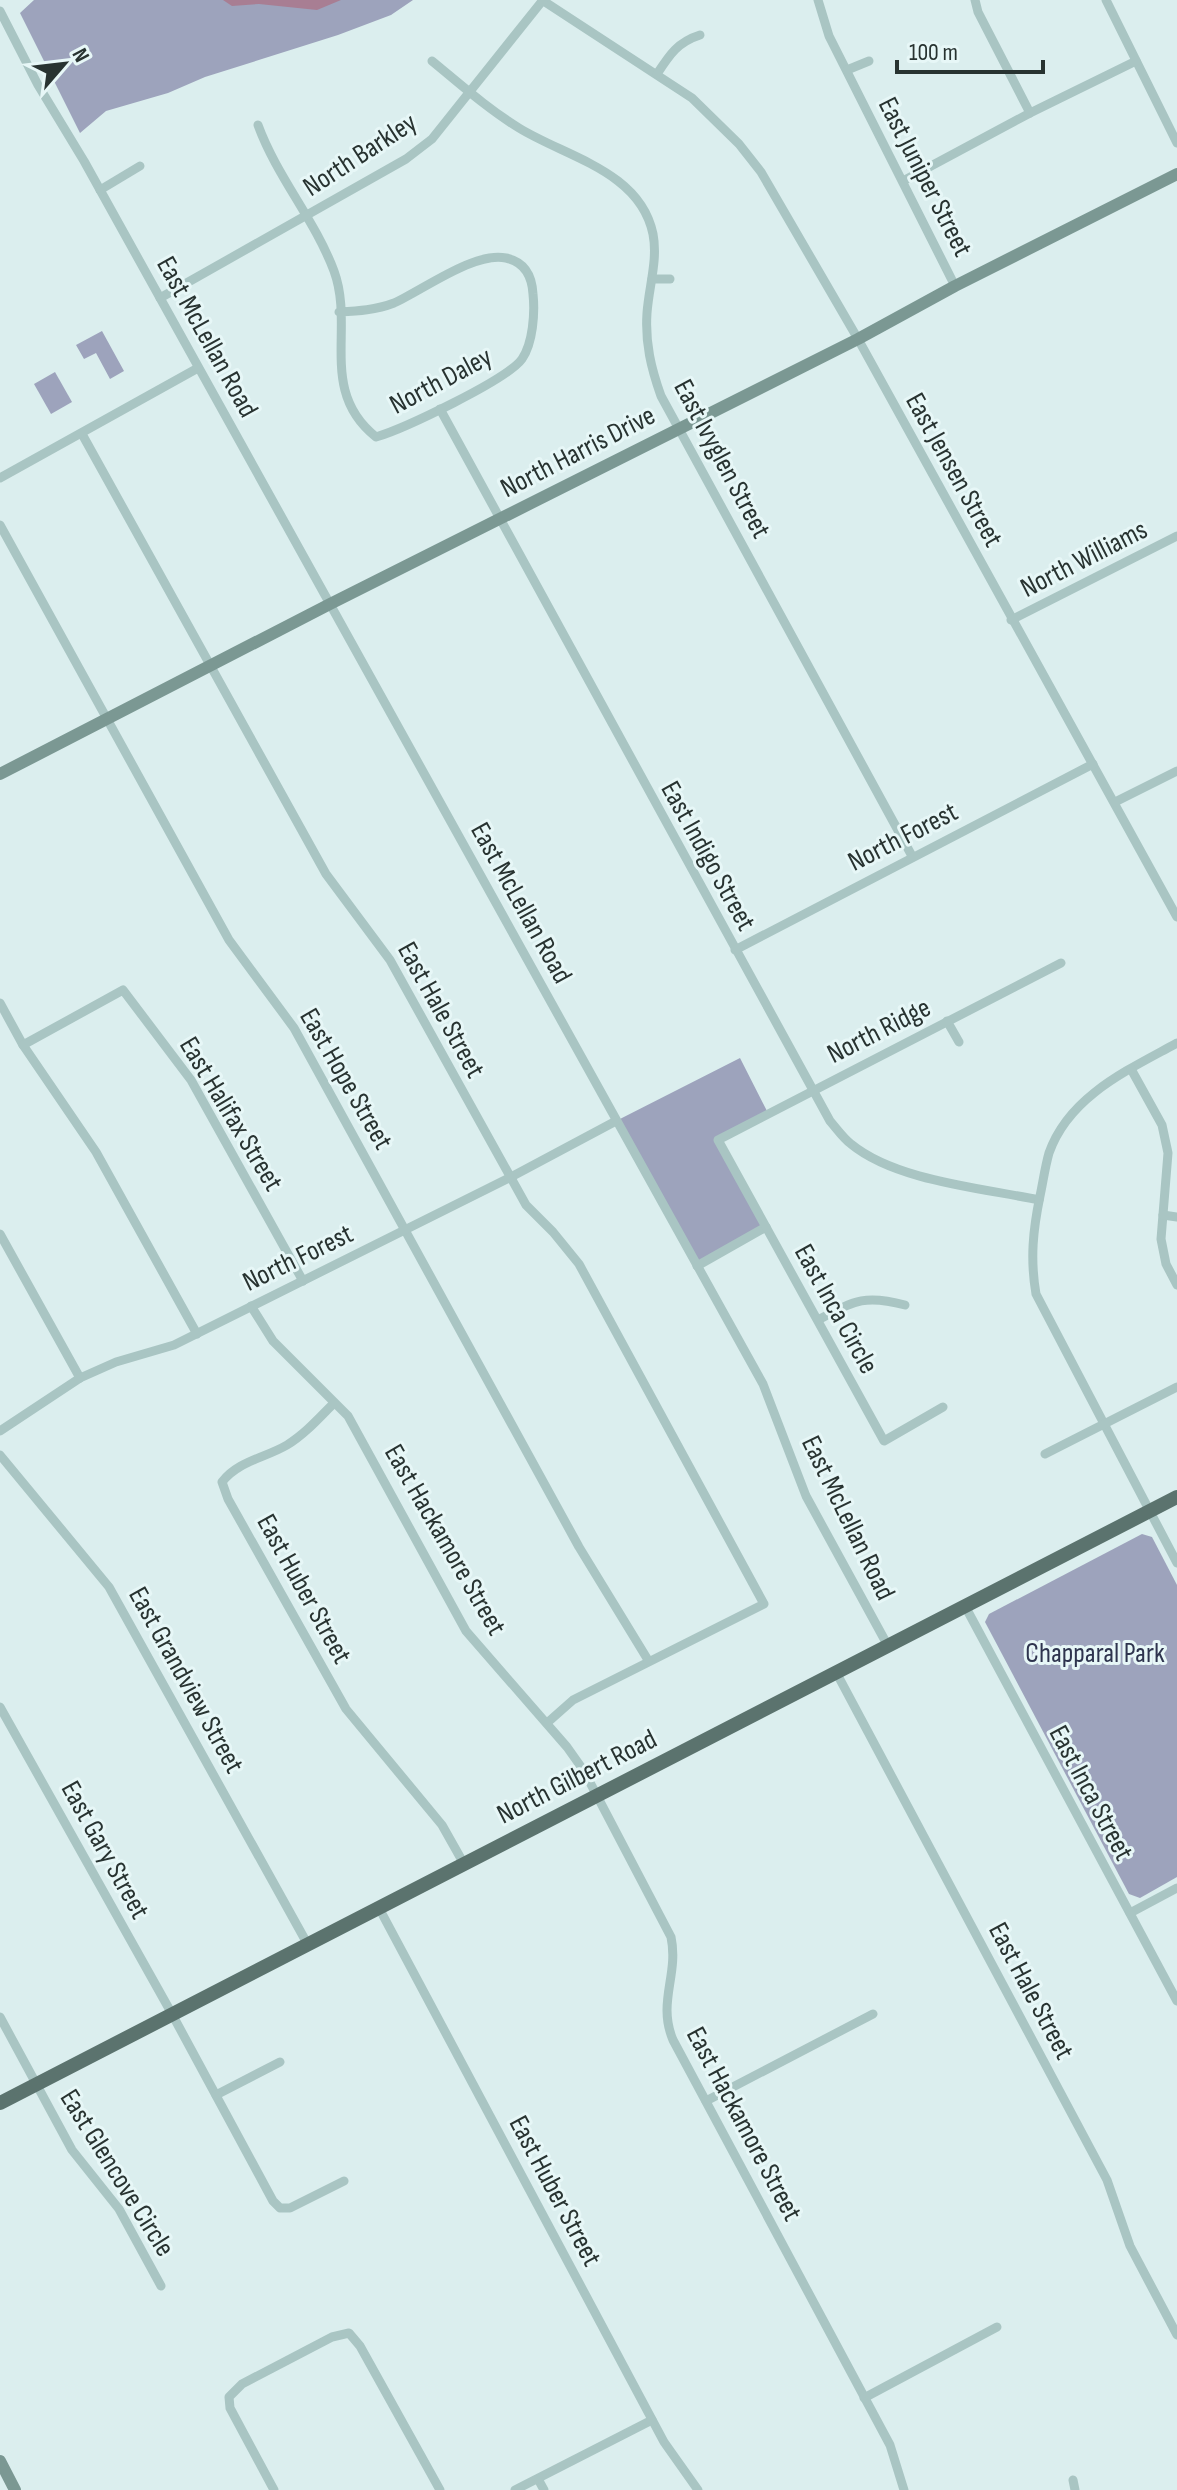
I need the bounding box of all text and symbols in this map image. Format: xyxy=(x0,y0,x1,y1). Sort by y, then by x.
north arrow xyxy=(24,24,104,104)
scale bar xyxy=(897,24,1043,74)
text: 100 m xyxy=(909,38,958,67)
text: N xyxy=(66,44,95,67)
street label: East Juniper Street xyxy=(871,92,979,262)
street label: North Barkley xyxy=(297,106,423,204)
street label: East McLellan Road xyxy=(149,251,265,423)
street label: North Daley xyxy=(384,340,498,422)
street label: East Ivyglen Street xyxy=(666,374,778,544)
street label: East Jensen Street xyxy=(898,387,1010,553)
street label: North Harris Drive xyxy=(495,399,661,505)
street label: North Williams xyxy=(1015,513,1153,605)
street label: East Indigo Street xyxy=(653,776,763,936)
street label: North Forest xyxy=(843,795,963,879)
street label: East McLellan Road xyxy=(463,817,579,989)
street label: East Hale Street xyxy=(390,936,492,1084)
street label: North Ridge xyxy=(822,991,936,1071)
street label: East Hope Street xyxy=(292,1003,400,1155)
street label: East Halifax Street xyxy=(172,1031,290,1197)
street label: North Forest xyxy=(237,1217,359,1299)
street label: East Inca Circle xyxy=(787,1239,885,1379)
street label: East McLellan Road xyxy=(794,1431,902,1605)
street label: East Hackamore Street xyxy=(377,1439,513,1641)
street label: East Huber Street xyxy=(249,1509,359,1669)
street label: East Grandview Street xyxy=(121,1581,251,1779)
park label: Chapparal Park xyxy=(1025,1637,1165,1670)
street label: East Inca Street xyxy=(1042,1720,1140,1866)
street label: North Gilbert Road xyxy=(492,1723,662,1831)
street label: East Gary Street xyxy=(54,1775,156,1925)
street label: East Hale Street xyxy=(981,1917,1081,2065)
street label: East Hackamore Street xyxy=(679,2022,809,2226)
street label: East Glencove Circle xyxy=(53,2084,181,2262)
street label: East Huber Street xyxy=(502,2110,608,2272)

